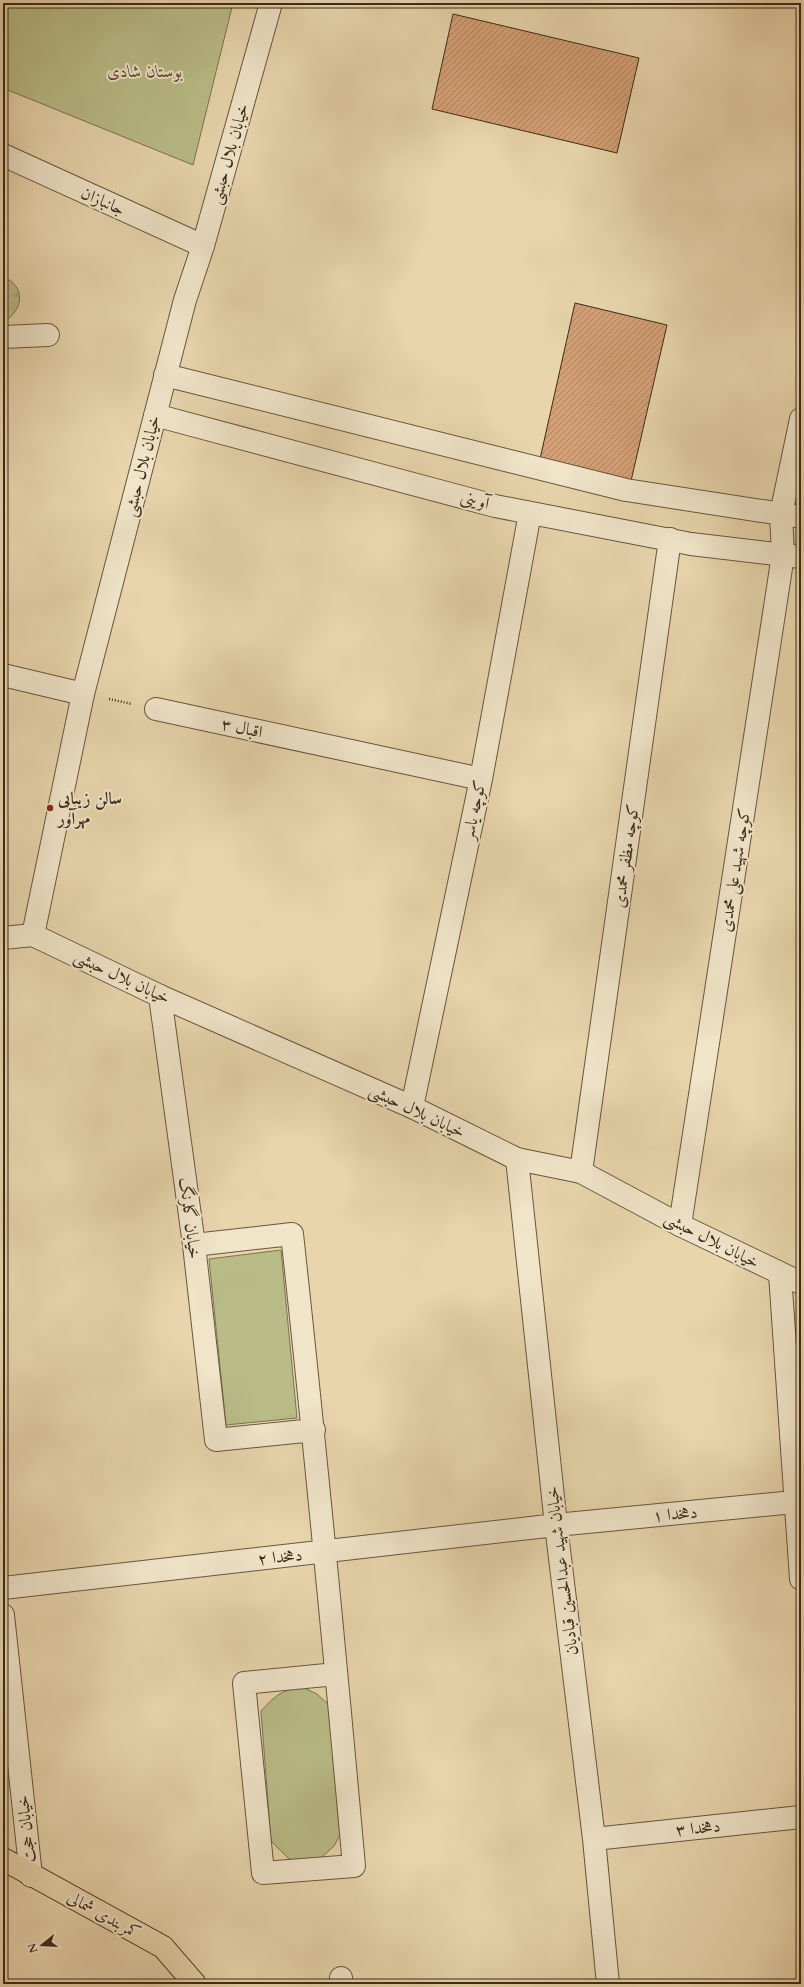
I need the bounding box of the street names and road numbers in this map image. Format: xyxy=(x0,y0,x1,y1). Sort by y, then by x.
street label: خیابان بلال حبشی xyxy=(204,101,255,207)
street label: جانبازان xyxy=(77,181,129,221)
street label: خیابان بلال حبشی xyxy=(118,413,167,519)
street label: آوینی xyxy=(458,485,494,515)
street label: اقبال ۳ xyxy=(219,712,265,744)
street label: کوچه یاسر xyxy=(456,778,492,844)
street label: کوچه مظفر محمدی xyxy=(607,803,645,909)
street label: کوچه شهید علی محمدی xyxy=(714,807,757,934)
street label: خیابان بلال حبشی xyxy=(70,945,174,1010)
street label: خیابان بلال حبشی xyxy=(365,1079,469,1144)
street label: خیابان گلرنگ xyxy=(174,1176,206,1260)
street label: خیابان بلال حبشی xyxy=(660,1206,763,1275)
street label: خیابان شهید عبدالحسین قبادیان xyxy=(540,1485,584,1657)
street label: دهخدا ۱ xyxy=(652,1501,698,1527)
street label: دهخدا ۲ xyxy=(256,1543,304,1571)
street label: خیابان حجت xyxy=(11,1794,41,1864)
street label: دهخدا ۳ xyxy=(674,1814,722,1842)
street label: کمربندی شمالی xyxy=(63,1885,145,1945)

